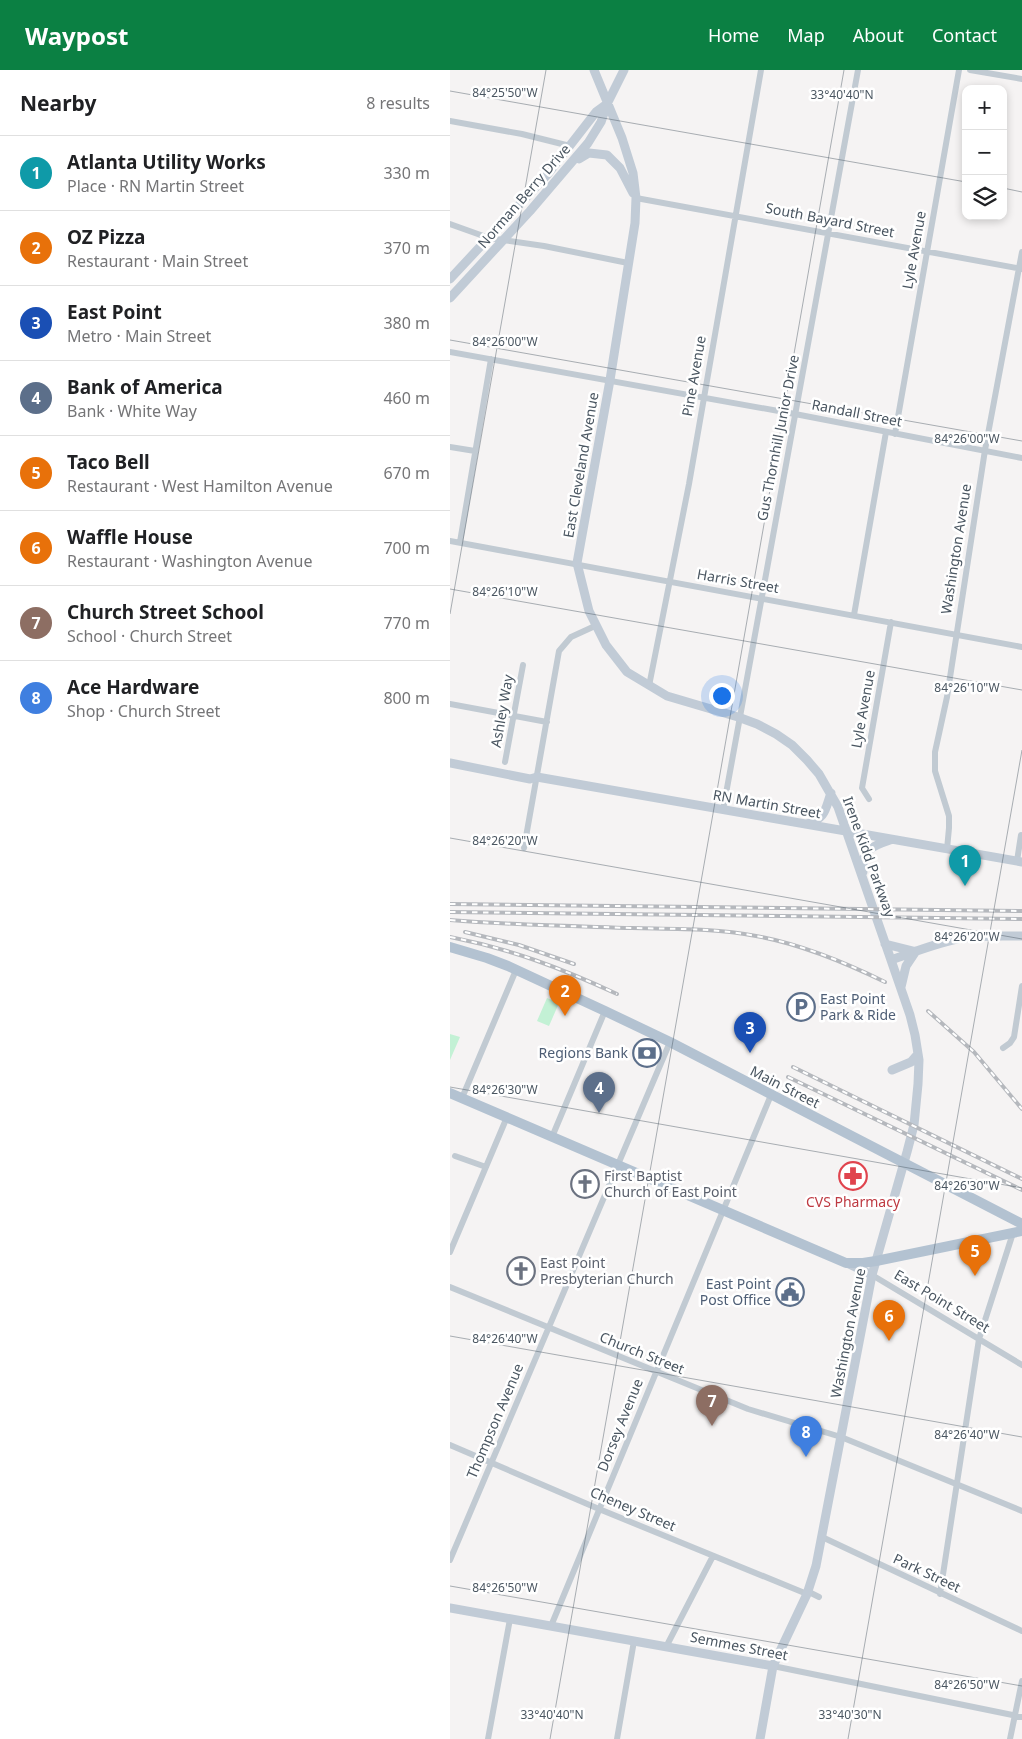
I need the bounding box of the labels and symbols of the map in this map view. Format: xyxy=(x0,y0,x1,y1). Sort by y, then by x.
text: 84°25'50"W xyxy=(472,84,538,101)
text: 33°40'40"N xyxy=(810,86,874,103)
street label: Norman Berry Drive xyxy=(473,140,574,252)
street label: South Bayard Street xyxy=(764,198,896,241)
street label: Lyle Avenue xyxy=(897,209,930,290)
text: 84°26'00"W xyxy=(472,333,538,350)
street label: Pine Avenue xyxy=(677,334,710,418)
street label: Gus Thornhill Junior Drive xyxy=(752,353,803,523)
street label: East Cleveland Avenue xyxy=(558,390,603,539)
street label: Randall Street xyxy=(810,394,904,431)
text: 84°26'00"W xyxy=(934,430,1000,447)
street label: Washington Avenue xyxy=(936,482,975,615)
street label: Harris Street xyxy=(696,564,781,597)
text: 84°26'10"W xyxy=(472,583,538,600)
street label: Lyle Avenue xyxy=(846,668,879,749)
street label: Ashley Way xyxy=(486,672,517,749)
text: 84°26'10"W xyxy=(934,679,1000,696)
your location xyxy=(709,683,735,709)
street label: RN Martin Street xyxy=(712,785,823,822)
street label: Irene Kidd Parkway xyxy=(839,794,900,921)
text: 84°26'20"W xyxy=(472,832,538,849)
pin: 1 xyxy=(949,845,981,886)
text: 84°26'20"W xyxy=(934,928,1000,945)
pin: 2 xyxy=(549,975,581,1016)
place label: East Point Park & Ride xyxy=(820,989,896,1024)
parking icon: East Point Park & Ride xyxy=(786,992,816,1022)
pin: 3 xyxy=(734,1012,766,1053)
bank icon: Regions Bank xyxy=(632,1038,662,1068)
place label: Regions Bank xyxy=(539,1043,629,1062)
street label: Main Street xyxy=(747,1061,823,1112)
pin: 4 xyxy=(583,1072,615,1113)
text: 84°26'30"W xyxy=(472,1081,538,1098)
pharmacy icon: CVS Pharmacy xyxy=(838,1161,868,1191)
place label: First Baptist Church of East Point xyxy=(604,1166,737,1201)
church icon: First Baptist Church of East Point xyxy=(570,1169,600,1199)
text: 84°26'30"W xyxy=(934,1177,1000,1194)
place label: CVS Pharmacy xyxy=(806,1192,901,1211)
pin: 5 xyxy=(959,1235,991,1276)
place label: East Point Presbyterian Church xyxy=(540,1253,674,1288)
church icon: East Point Presbyterian Church xyxy=(506,1256,536,1286)
street label: East Point Street xyxy=(891,1265,993,1337)
street label: Washington Avenue xyxy=(826,1266,869,1399)
place label: East Point Post Office xyxy=(700,1274,771,1309)
public building icon: East Point Post Office xyxy=(775,1277,805,1307)
pin: 6 xyxy=(873,1300,905,1341)
street label: Church Street xyxy=(597,1327,687,1378)
text: 84°26'40"W xyxy=(472,1330,538,1347)
street label: Thompson Avenue xyxy=(462,1360,527,1481)
street label: Dorsey Avenue xyxy=(592,1375,647,1474)
pin: 7 xyxy=(696,1385,728,1426)
pin: 8 xyxy=(790,1416,822,1457)
text: 84°26'40"W xyxy=(934,1426,1000,1443)
street label: Cheney Street xyxy=(587,1482,679,1535)
street label: Park Street xyxy=(890,1549,964,1596)
text: 84°26'50"W xyxy=(472,1579,538,1596)
street label: Semmes Street xyxy=(689,1627,790,1664)
text: 84°26'50"W xyxy=(934,1676,1000,1693)
text: 33°40'40"N xyxy=(520,1706,584,1723)
text: 33°40'30"N xyxy=(818,1706,882,1723)

